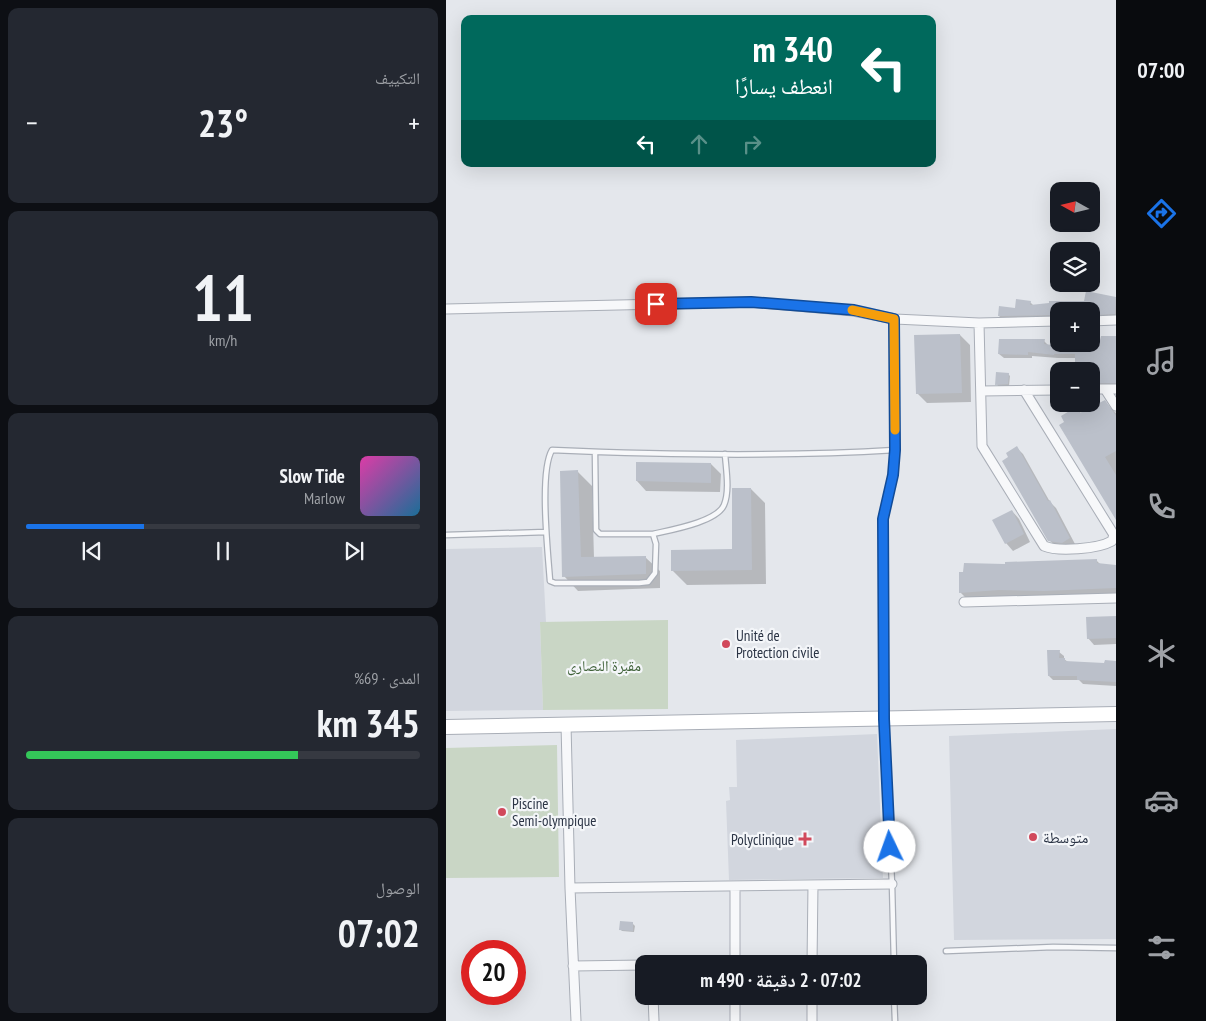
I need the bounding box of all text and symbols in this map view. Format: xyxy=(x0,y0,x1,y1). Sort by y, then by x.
text: 340 m xyxy=(752,26,833,72)
icon: left xyxy=(851,35,916,100)
text: 07:00 xyxy=(1137,56,1185,84)
text: التكييف xyxy=(375,68,420,88)
text: انعطف يسارًا xyxy=(735,72,833,100)
text: 23° xyxy=(198,98,248,147)
text: − xyxy=(26,104,38,141)
text: + xyxy=(408,104,420,141)
icon: left xyxy=(632,130,660,158)
icon: ahead xyxy=(685,130,713,158)
icon: right xyxy=(738,130,766,158)
north arrow xyxy=(1050,182,1100,232)
map controls xyxy=(1050,182,1100,412)
icon: directions xyxy=(1144,196,1179,231)
button: layers xyxy=(1050,242,1100,292)
text: 11 xyxy=(192,255,254,339)
pin xyxy=(635,283,677,325)
icon: arrive xyxy=(642,290,670,318)
button: + xyxy=(1050,302,1100,352)
text: km/h xyxy=(209,330,237,350)
icon: music xyxy=(1144,343,1179,378)
button: − xyxy=(1050,362,1100,412)
text: Slow Tide xyxy=(280,464,345,488)
text: Marlow xyxy=(304,488,345,508)
icon: phone xyxy=(1144,489,1179,524)
icon: previous xyxy=(78,537,106,565)
icon: pause xyxy=(209,537,237,565)
icon: next xyxy=(340,537,368,565)
place label: Unité de Protection civile xyxy=(736,626,819,662)
icon: climate xyxy=(1144,636,1179,671)
marker: Unité de Protection civile xyxy=(720,638,732,650)
park label: مقبرة النصارى xyxy=(567,656,641,676)
text: المدى · 69% xyxy=(354,668,420,688)
text: 345 km xyxy=(317,698,420,747)
icon: car xyxy=(1144,783,1179,818)
place label: Piscine Semi-olympique xyxy=(512,794,596,830)
marker: Piscine Semi-olympique xyxy=(496,806,508,818)
position arrow xyxy=(863,820,915,872)
place label: متوسطة xyxy=(1043,828,1089,847)
place label: Polyclinique xyxy=(731,830,794,849)
marker: متوسطة xyxy=(1027,831,1039,843)
marker: Polyclinique xyxy=(798,832,812,846)
text: الوصول xyxy=(376,878,420,898)
text: 07:02 xyxy=(338,908,420,957)
icon: filters xyxy=(1144,930,1179,965)
speed limit sign: 20 xyxy=(461,940,526,1005)
text: 07:02 · 2 دقيقة · 490 m xyxy=(700,968,862,992)

